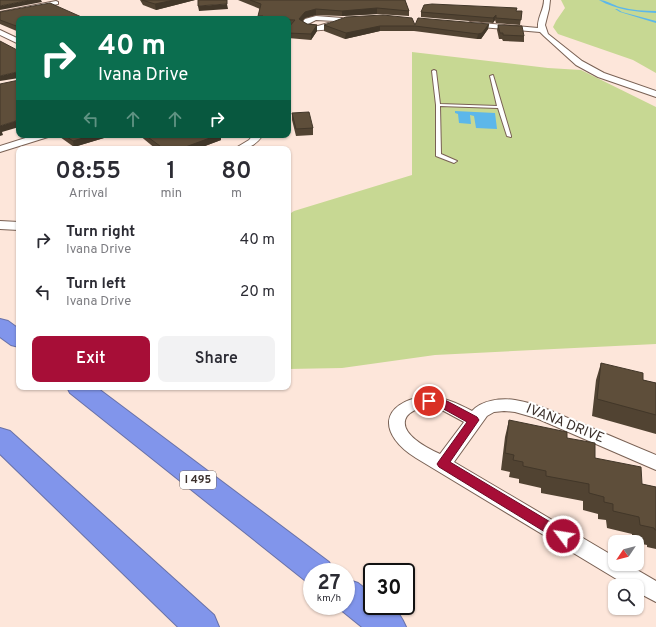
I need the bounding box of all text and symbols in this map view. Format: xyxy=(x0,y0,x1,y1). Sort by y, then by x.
text: 40 m xyxy=(98,29,166,65)
icon: right xyxy=(32,32,84,84)
text: Ivana Drive xyxy=(98,64,188,87)
icon: left xyxy=(80,108,102,130)
icon: ahead xyxy=(122,108,144,130)
icon: ahead xyxy=(164,108,186,130)
icon: right xyxy=(206,108,228,130)
text: 08:55 xyxy=(55,157,121,187)
text: 1 xyxy=(167,157,176,187)
text: 80 xyxy=(221,157,252,187)
text: Arrival xyxy=(69,186,108,202)
text: min xyxy=(160,186,182,202)
text: m xyxy=(231,186,242,202)
text: Turn right xyxy=(66,223,135,242)
icon: right xyxy=(32,229,54,251)
text: 40 m xyxy=(240,231,275,250)
text: Ivana Drive xyxy=(66,242,131,258)
text: Turn left xyxy=(66,275,126,294)
icon: left xyxy=(32,281,54,303)
text: 20 m xyxy=(240,283,275,302)
text: Ivana Drive xyxy=(66,294,131,310)
button: Exit xyxy=(32,336,150,382)
button: Share xyxy=(158,336,275,382)
pin xyxy=(412,384,446,418)
icon: arrive xyxy=(418,390,440,412)
street label: IVANA DRIVE xyxy=(523,401,607,447)
road number: I 495 xyxy=(180,471,216,489)
position arrow xyxy=(542,515,584,557)
north arrow xyxy=(608,535,644,571)
map controls xyxy=(608,535,644,615)
speed limit sign: 30 xyxy=(363,563,415,615)
text: 27 xyxy=(318,571,340,597)
button: search xyxy=(608,579,644,615)
text: km/h xyxy=(317,592,341,605)

